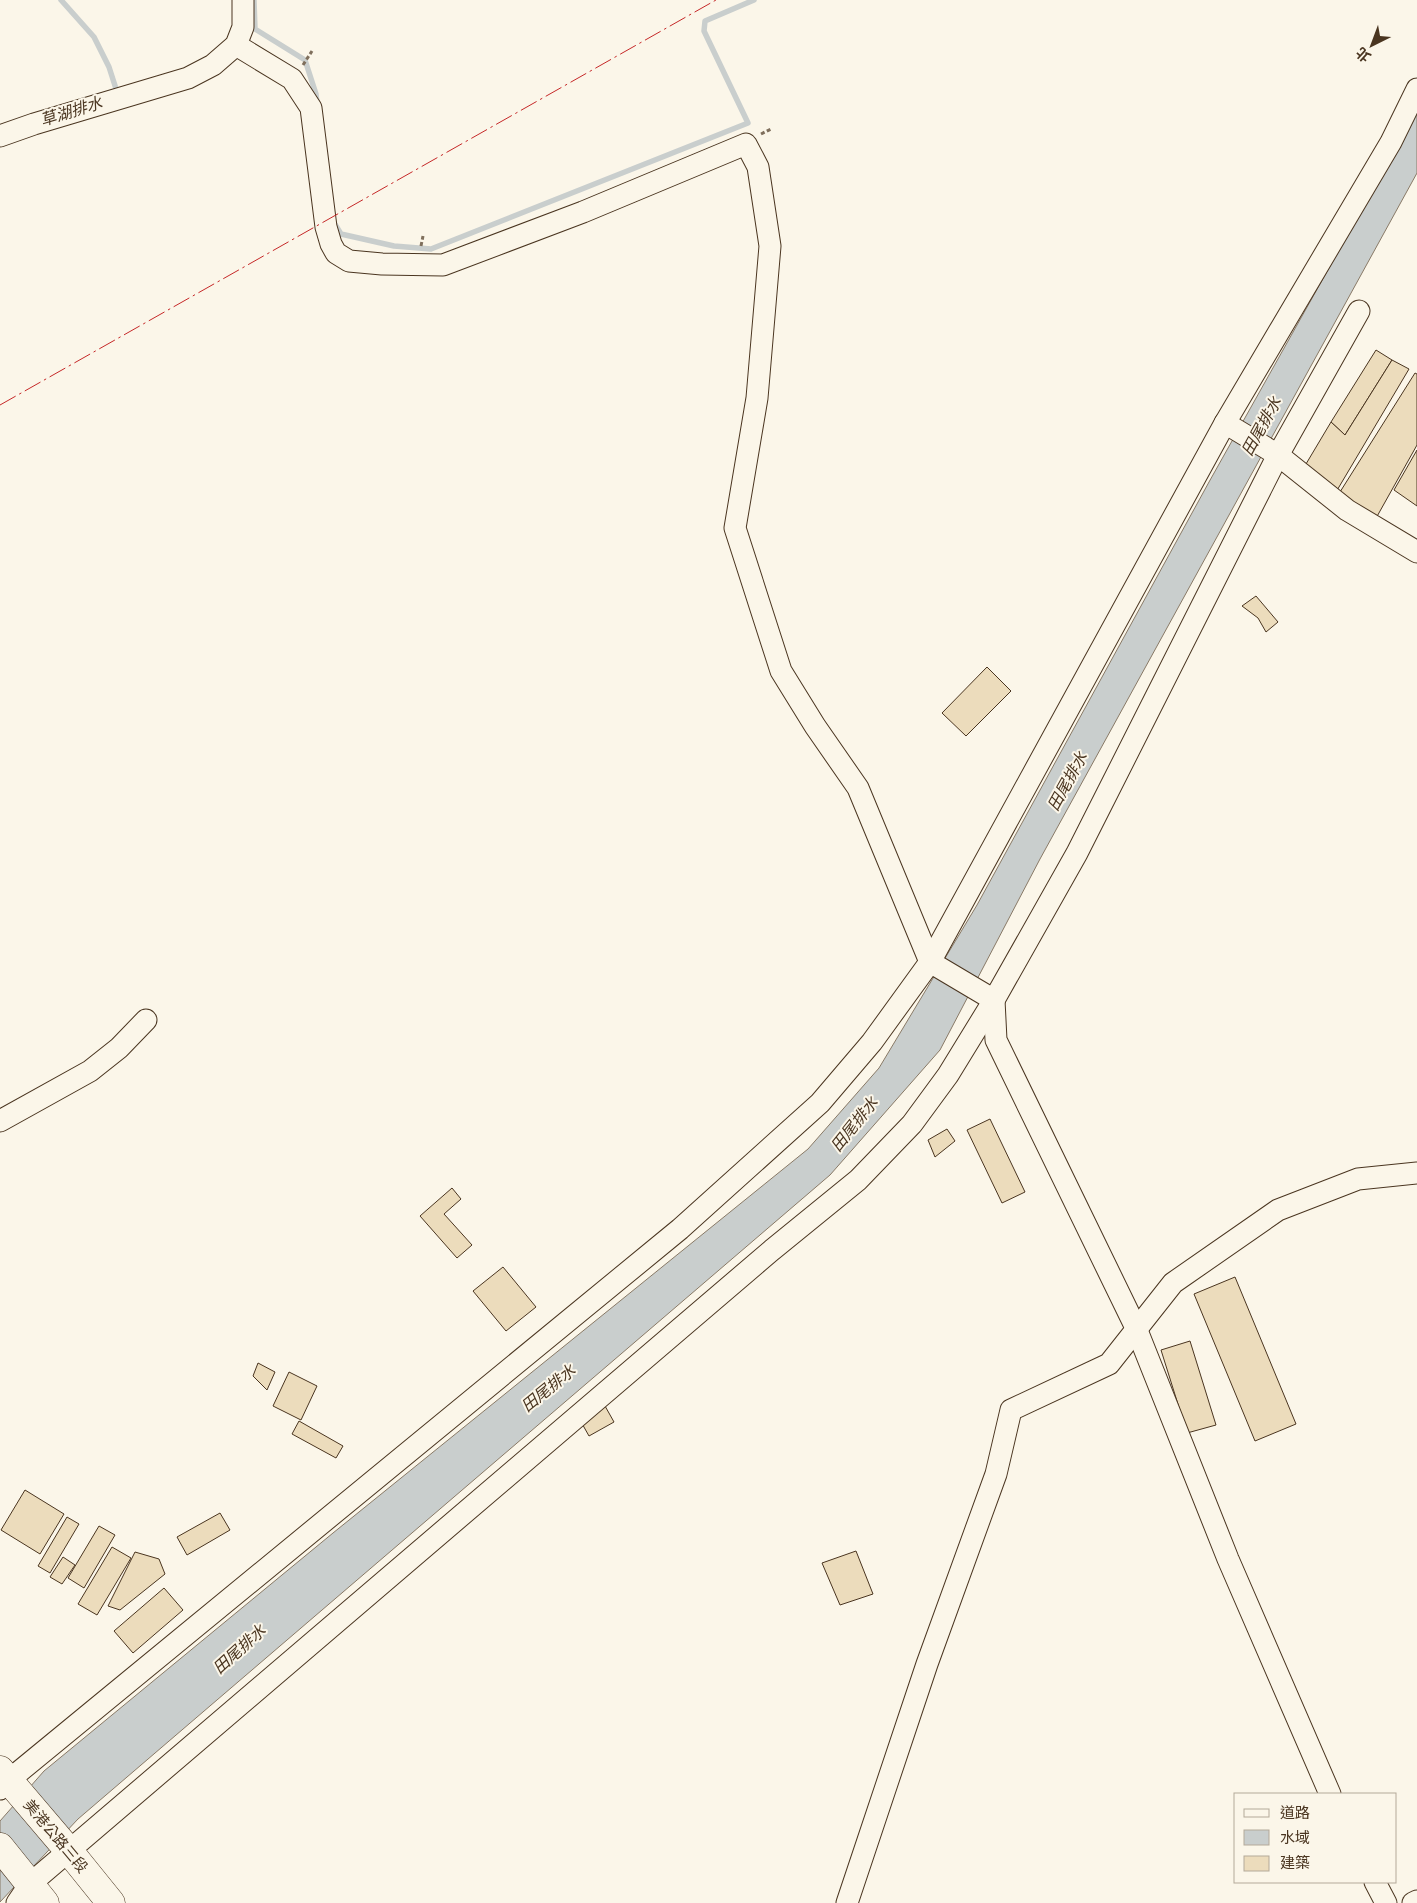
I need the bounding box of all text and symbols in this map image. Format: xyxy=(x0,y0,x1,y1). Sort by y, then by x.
north arrow xyxy=(1347,20,1397,70)
text: 北 xyxy=(1351,43,1375,67)
water label: 草湖排水 xyxy=(37,91,106,131)
water label: 田尾排水 xyxy=(1236,392,1287,459)
water label: 田尾排水 xyxy=(1042,747,1093,814)
water label: 田尾排水 xyxy=(825,1091,883,1156)
water label: 田尾排水 xyxy=(516,1359,581,1417)
water label: 田尾排水 xyxy=(208,1619,271,1679)
legend xyxy=(1234,1793,1397,1883)
street label: 美港公路三段 xyxy=(19,1795,93,1877)
text: 道路 xyxy=(1280,1802,1310,1823)
text: 水域 xyxy=(1280,1827,1310,1848)
text: 建築 xyxy=(1280,1852,1310,1873)

